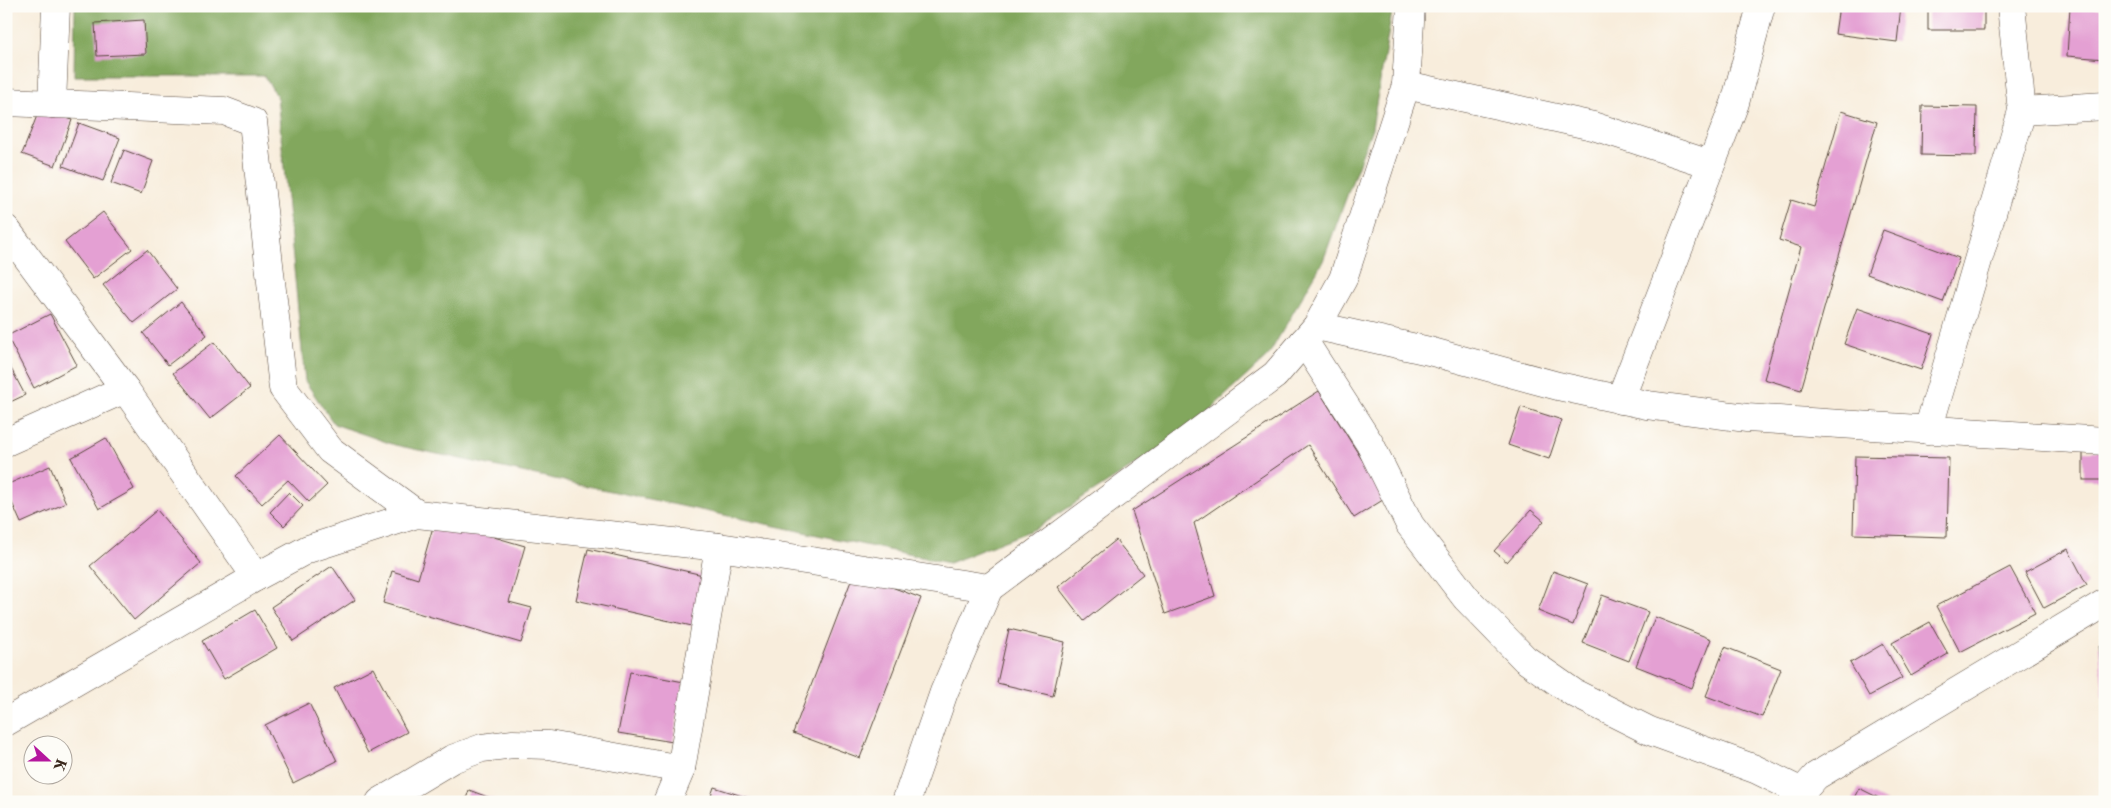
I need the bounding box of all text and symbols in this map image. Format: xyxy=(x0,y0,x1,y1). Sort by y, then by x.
north arrow xyxy=(22,736,72,786)
text: K xyxy=(49,756,71,774)

